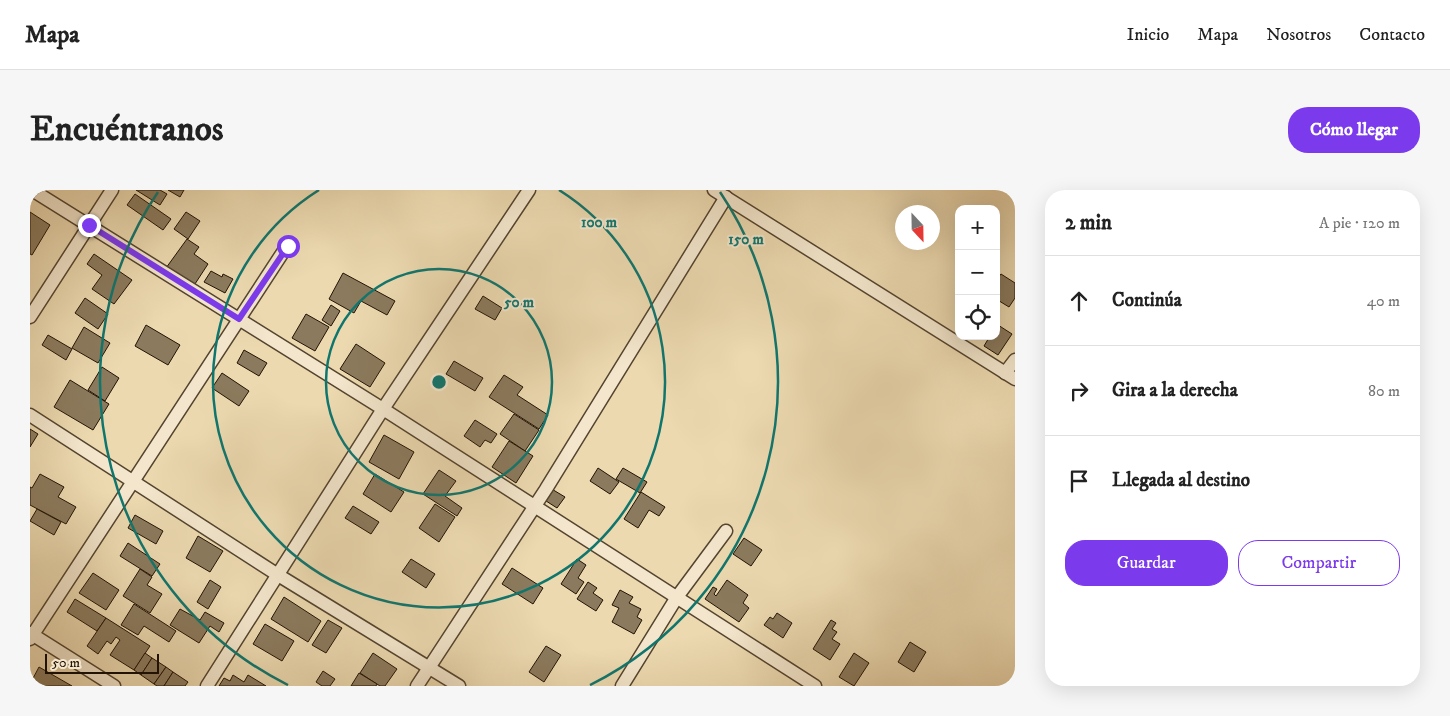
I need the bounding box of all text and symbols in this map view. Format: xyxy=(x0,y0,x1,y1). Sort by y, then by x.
text: Mapa xyxy=(25,20,79,50)
text: Inicio xyxy=(1127,24,1169,46)
text: Mapa xyxy=(1197,24,1238,46)
text: Nosotros xyxy=(1266,24,1331,46)
text: Contacto xyxy=(1359,24,1425,46)
button: Cómo llegar xyxy=(1288,107,1420,153)
text: Encuéntranos xyxy=(30,108,224,152)
north arrow xyxy=(895,205,940,250)
map controls xyxy=(955,205,1000,340)
button: + xyxy=(955,205,1000,250)
text: 2 min xyxy=(1065,210,1112,236)
text: 100 m xyxy=(581,213,618,232)
text: A pie · 120 m xyxy=(1319,213,1400,233)
route end xyxy=(78,214,101,237)
text: 150 m xyxy=(728,230,764,249)
route start xyxy=(277,235,300,258)
button: − xyxy=(955,250,1000,295)
icon: ahead xyxy=(1065,287,1093,315)
text: Continúa xyxy=(1112,289,1182,312)
text: 40 m xyxy=(1367,291,1400,311)
text: 50 m xyxy=(503,293,535,312)
button: locate xyxy=(955,295,1000,340)
centre of rings xyxy=(430,373,448,391)
icon: right xyxy=(1065,377,1093,405)
text: Gira a la derecha xyxy=(1112,379,1238,402)
text: 80 m xyxy=(1368,381,1400,401)
icon: arrive xyxy=(1065,467,1093,495)
text: Llegada al destino xyxy=(1112,469,1250,492)
button: Guardar xyxy=(1065,540,1228,586)
button: Compartir xyxy=(1238,540,1400,586)
scale bar xyxy=(45,651,159,674)
text: 50 m xyxy=(52,654,80,672)

